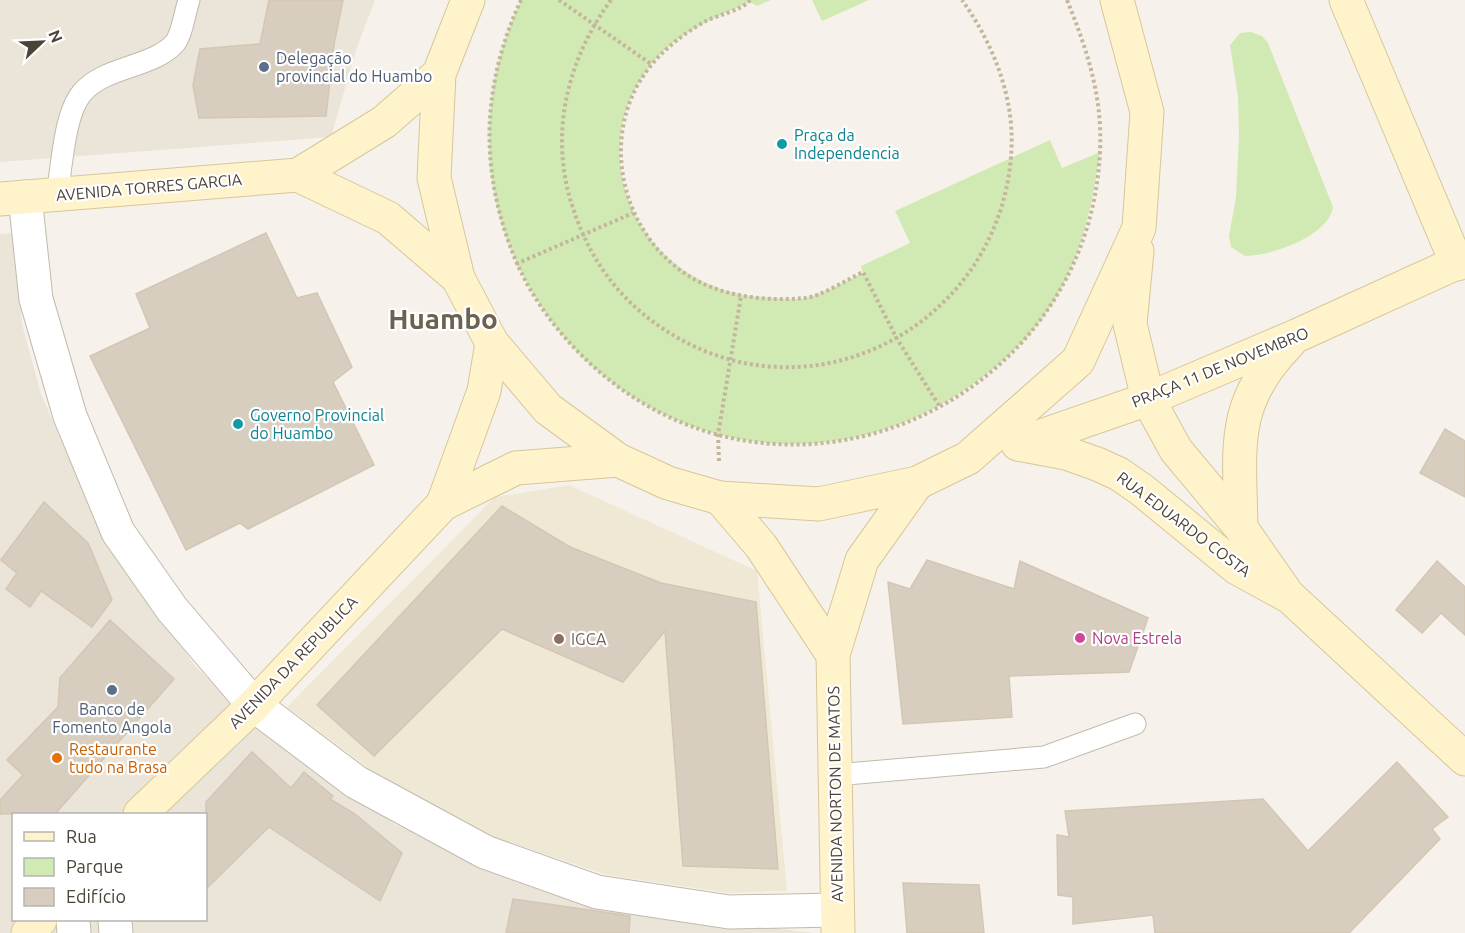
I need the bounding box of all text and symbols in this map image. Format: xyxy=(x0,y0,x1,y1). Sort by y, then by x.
north arrow xyxy=(12,12,72,72)
text: N xyxy=(45,27,66,45)
place label: Delegação provincial do Huambo xyxy=(276,49,432,85)
marker: Delegação provincial do Huambo xyxy=(257,60,271,74)
place label: Praça da Independencia xyxy=(794,126,900,162)
marker: Praça da Independencia xyxy=(775,137,789,151)
street label: AVENIDA TORRES GARCIA xyxy=(55,170,243,204)
district label: Huambo xyxy=(388,303,498,334)
street label: PRAÇA 11 DE NOVEMBRO xyxy=(1129,323,1311,411)
place label: Governo Provincial do Huambo xyxy=(250,406,384,442)
marker: Governo Provincial do Huambo xyxy=(231,417,245,431)
street label: RUA EDUARDO COSTA xyxy=(1114,468,1255,580)
street label: AVENIDA DA REPUBLICA xyxy=(225,592,361,732)
place label: Nova Estrela xyxy=(1092,629,1182,647)
place label: IGCA xyxy=(571,630,607,648)
marker: Nova Estrela xyxy=(1073,631,1087,645)
marker: IGCA xyxy=(552,632,566,646)
marker: Banco de Fomento Angola xyxy=(105,683,119,697)
street label: AVENIDA NORTON DE MATOS xyxy=(824,686,846,902)
place label: Banco de Fomento Angola xyxy=(52,700,172,736)
place label: Restaurante tudo na Brasa xyxy=(69,740,167,776)
marker: Restaurante tudo na Brasa xyxy=(50,751,64,765)
legend xyxy=(12,813,207,921)
text: Rua xyxy=(66,826,97,846)
text: Parque xyxy=(66,856,123,876)
text: Edifício xyxy=(66,886,126,906)

